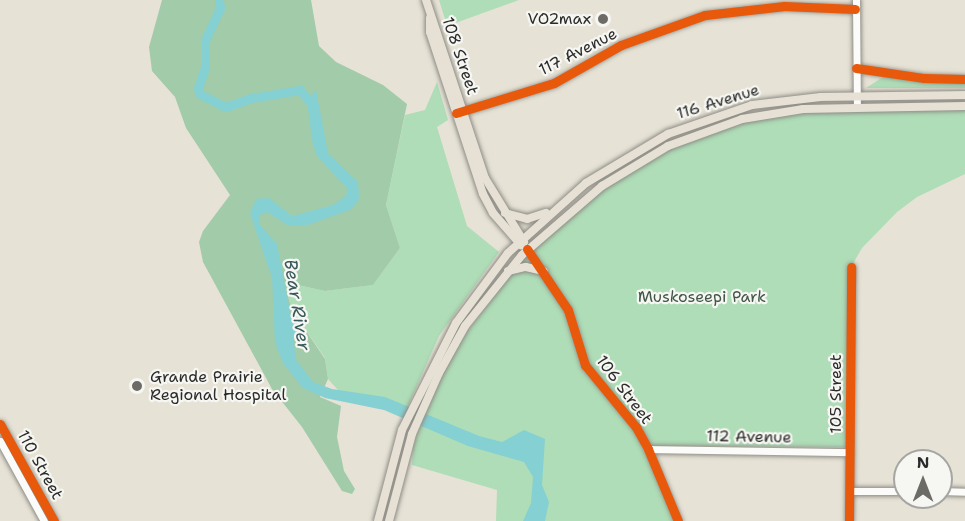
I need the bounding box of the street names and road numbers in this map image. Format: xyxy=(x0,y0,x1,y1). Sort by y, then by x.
street label: 108 Street xyxy=(438,15,482,97)
street label: 117 Avenue xyxy=(536,24,620,80)
street label: 116 Avenue xyxy=(674,80,762,124)
street label: 106 Street xyxy=(592,352,656,428)
street label: 105 Street xyxy=(826,354,846,434)
street label: 110 Street xyxy=(13,427,67,503)
street label: 112 Avenue xyxy=(706,427,792,447)

